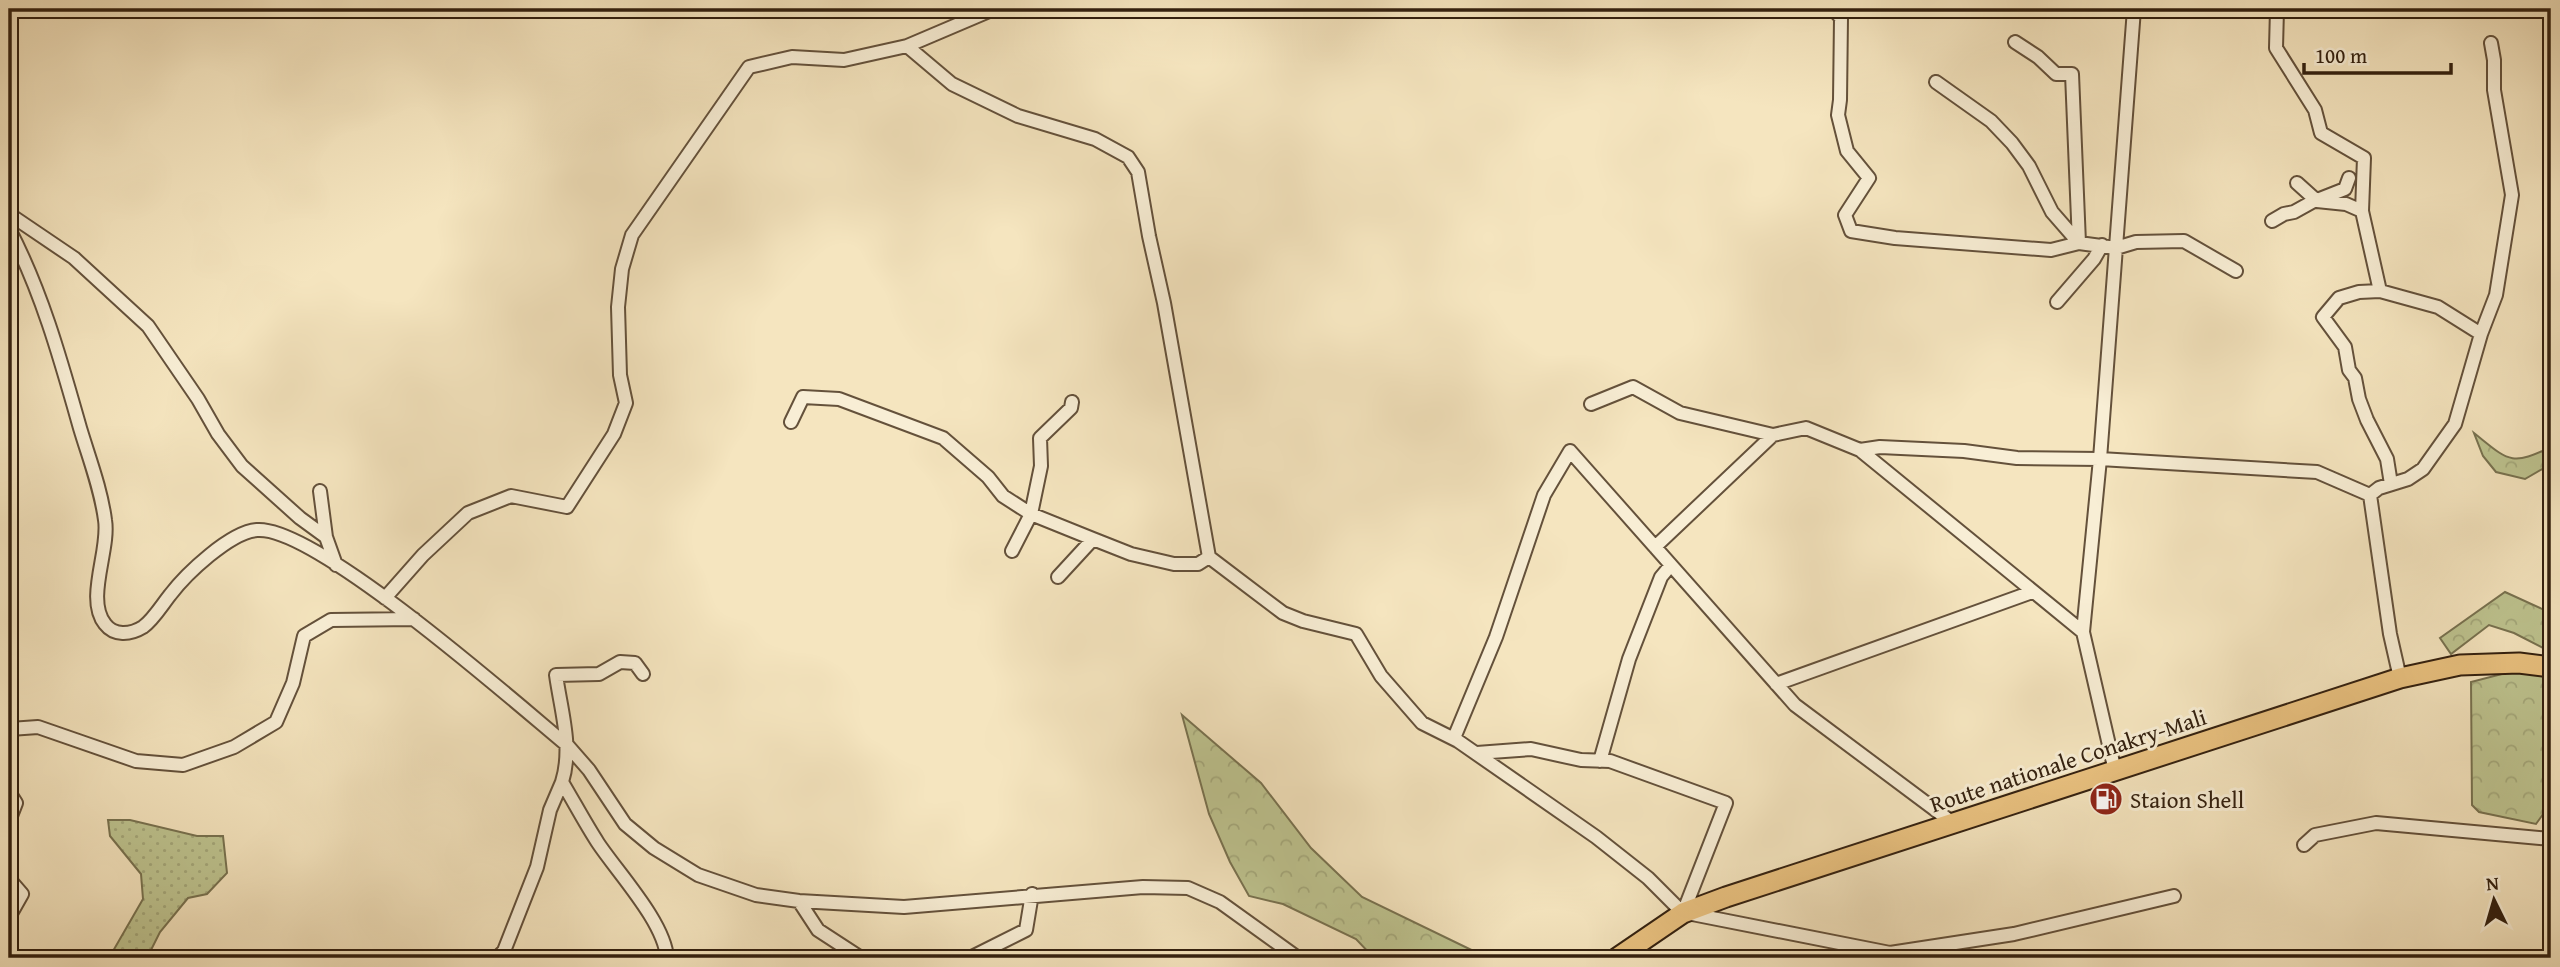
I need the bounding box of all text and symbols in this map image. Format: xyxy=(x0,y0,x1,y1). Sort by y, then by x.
scale bar xyxy=(2304,32,2452,76)
text: 100 m xyxy=(2315,40,2367,71)
street label: Route nationale Conakry-Mali xyxy=(1926,700,2210,820)
fuel station icon: Staion Shell xyxy=(2087,780,2125,818)
place label: Staion Shell xyxy=(2130,783,2244,816)
north arrow xyxy=(2458,866,2528,936)
text: N xyxy=(2485,869,2500,898)

